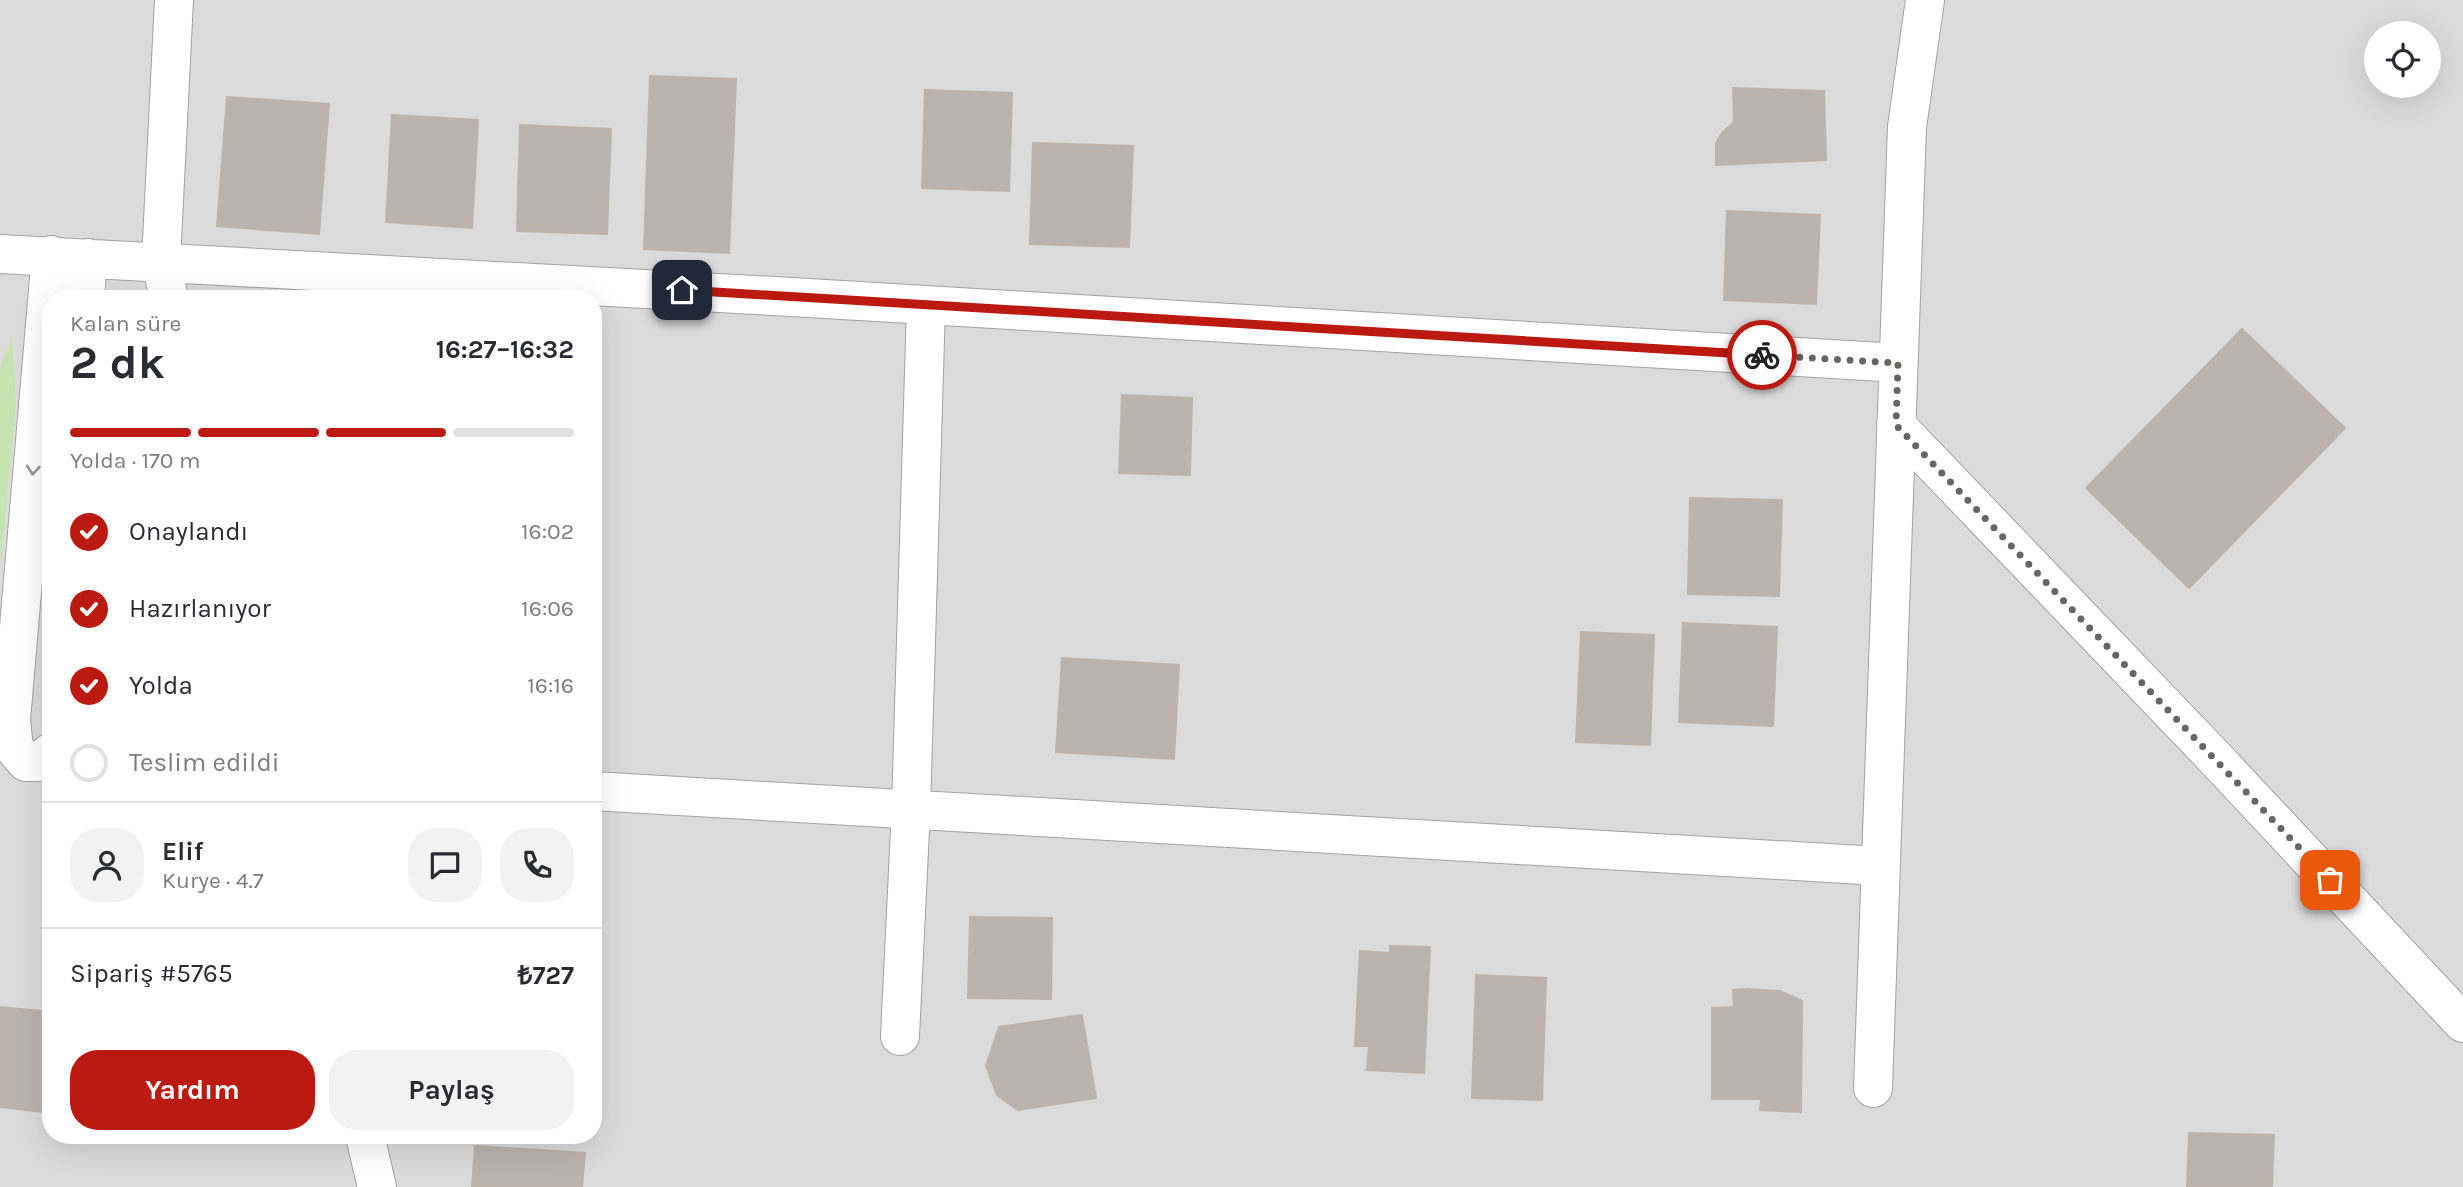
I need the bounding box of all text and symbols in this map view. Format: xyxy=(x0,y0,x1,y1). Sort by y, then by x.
map controls xyxy=(2364,21,2441,98)
button: locate xyxy=(2364,21,2441,98)
pin xyxy=(652,260,712,320)
icon: home xyxy=(663,271,701,309)
text: Kalan süre xyxy=(70,310,181,337)
courier xyxy=(1727,320,1797,390)
text: 16:27–16:32 xyxy=(436,334,574,365)
text: 2 dk xyxy=(70,336,165,390)
icon: bike xyxy=(1743,336,1781,374)
text: Yolda · 170 m xyxy=(70,447,200,474)
one-way arrow xyxy=(26,465,41,476)
icon: check xyxy=(70,513,108,551)
text: Onaylandı xyxy=(129,516,248,547)
text: 16:02 xyxy=(521,518,574,545)
icon: check xyxy=(70,590,108,628)
text: Hazırlanıyor xyxy=(129,593,271,624)
text: 16:06 xyxy=(521,595,574,622)
icon: check xyxy=(70,667,108,705)
text: Yolda xyxy=(129,670,193,701)
text: 16:16 xyxy=(527,672,574,699)
text: Teslim edildi xyxy=(129,747,280,778)
button: person xyxy=(70,828,144,902)
button: chat xyxy=(408,828,482,902)
button: phone xyxy=(500,828,574,902)
text: Elif xyxy=(162,836,203,867)
pin xyxy=(2300,850,2360,910)
icon: bag xyxy=(2311,861,2349,899)
text: Kurye · 4.7 xyxy=(162,867,264,894)
text: Sipariş #5765 xyxy=(70,958,233,989)
text: ₺727 xyxy=(518,960,574,991)
button: Yardım xyxy=(70,1050,315,1130)
button: Paylaş xyxy=(329,1050,574,1130)

